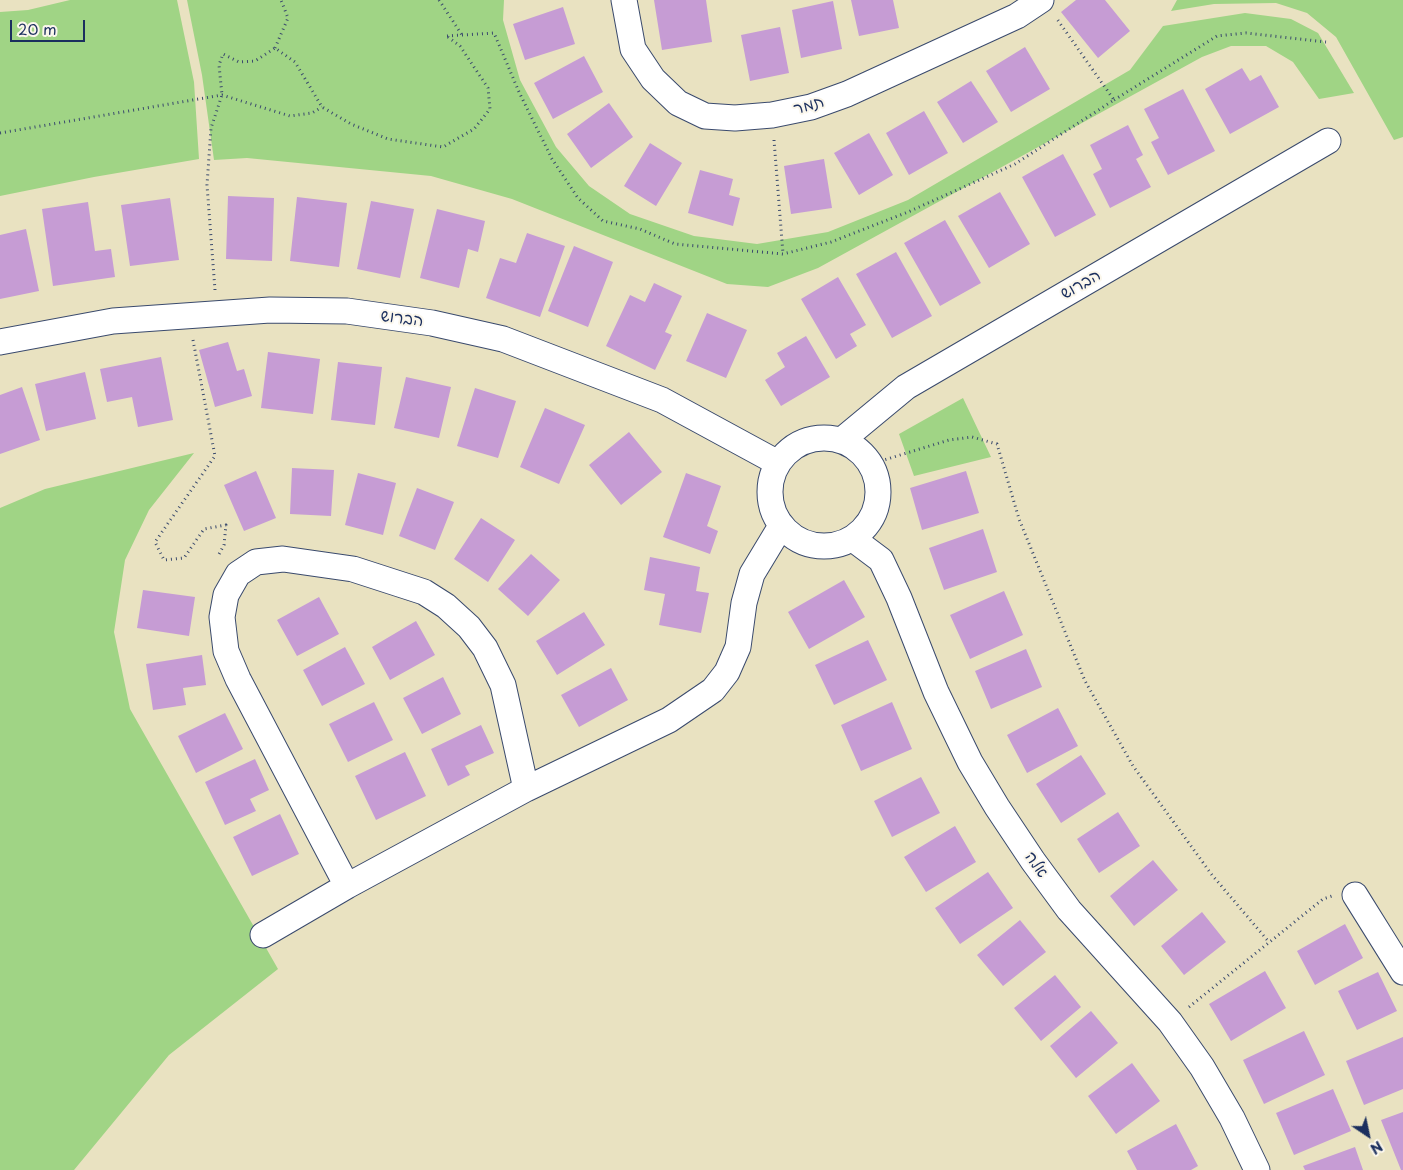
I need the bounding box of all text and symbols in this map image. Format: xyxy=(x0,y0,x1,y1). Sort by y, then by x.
scale bar xyxy=(12,10,88,42)
text: 20 m xyxy=(18,17,57,40)
street label: תמר xyxy=(791,93,827,119)
street label: הברוש xyxy=(1058,266,1104,304)
street label: הברוש xyxy=(379,307,425,331)
street label: אלה xyxy=(1020,848,1052,882)
north arrow xyxy=(1343,1110,1393,1160)
text: N xyxy=(1366,1136,1387,1160)

